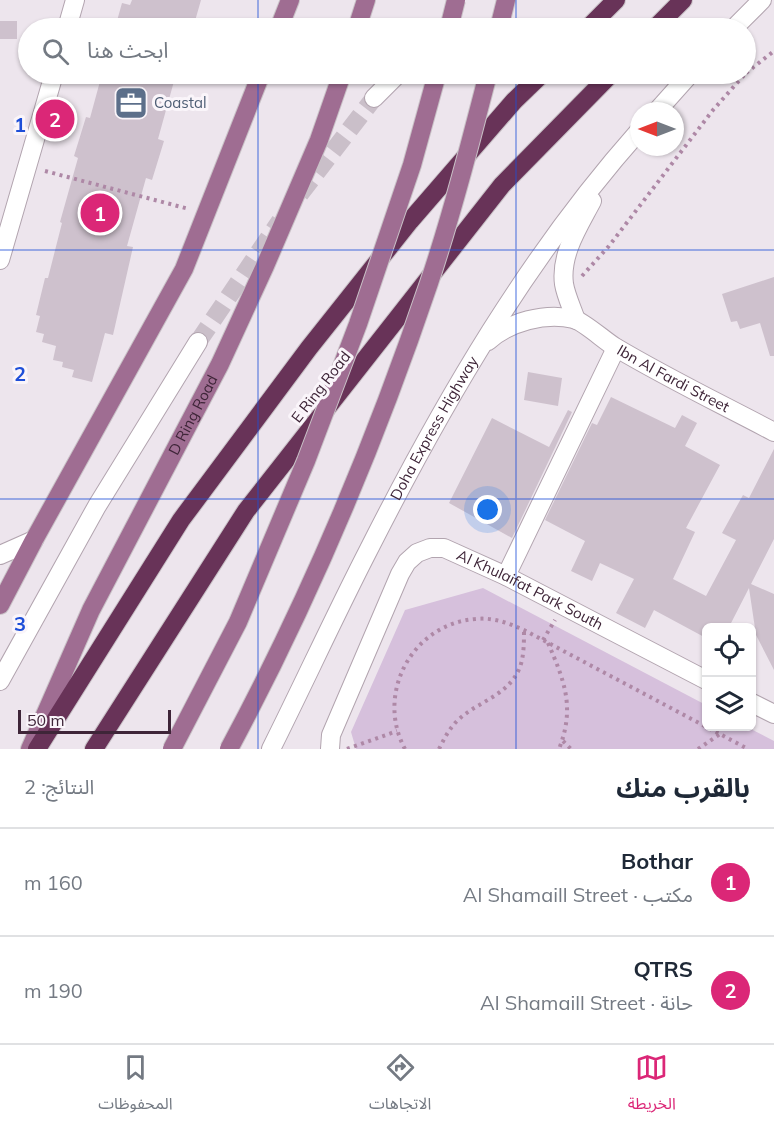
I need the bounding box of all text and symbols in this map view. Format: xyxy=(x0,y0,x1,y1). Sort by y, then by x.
search box xyxy=(18,18,756,84)
icon: search xyxy=(39,35,72,68)
text: ابحث هنا xyxy=(87,36,169,64)
office icon: Coastal xyxy=(113,85,149,121)
place label: Coastal xyxy=(154,93,207,112)
pin: 2 xyxy=(36,96,74,142)
north arrow xyxy=(630,102,684,156)
text: 1 xyxy=(14,112,26,137)
pin: 1 xyxy=(80,190,120,236)
street label: Ibn Al Fardi Street xyxy=(614,340,733,416)
street label: E Ring Road xyxy=(287,347,354,426)
street label: Doha Express Highway xyxy=(386,352,482,503)
text: 2 xyxy=(14,361,26,386)
street label: D Ring Road xyxy=(164,372,222,458)
your location xyxy=(473,495,502,524)
street label: Al Khulaifat Park South xyxy=(454,545,606,634)
text: 3 xyxy=(14,611,26,636)
map controls xyxy=(702,623,756,731)
button: locate xyxy=(702,623,756,677)
button: layers xyxy=(702,677,756,731)
scale bar xyxy=(18,707,171,734)
text: 50 m xyxy=(27,710,64,730)
text: بالقرب منك xyxy=(616,771,750,804)
text: النتائج: 2 xyxy=(24,774,94,799)
text: Bothar xyxy=(621,847,693,875)
text: 160 m xyxy=(24,870,83,895)
text: 1 xyxy=(725,870,737,895)
text: مكتب · Al Shamaill Street xyxy=(463,882,693,907)
text: QTRS xyxy=(633,955,693,983)
text: 190 m xyxy=(24,978,83,1003)
text: 2 xyxy=(725,978,737,1003)
text: حانة · Al Shamaill Street xyxy=(480,990,693,1015)
tab: المحفوظات xyxy=(98,1051,172,1121)
tab: الاتجاهات xyxy=(369,1051,431,1121)
tab: الخريطة xyxy=(628,1051,676,1121)

